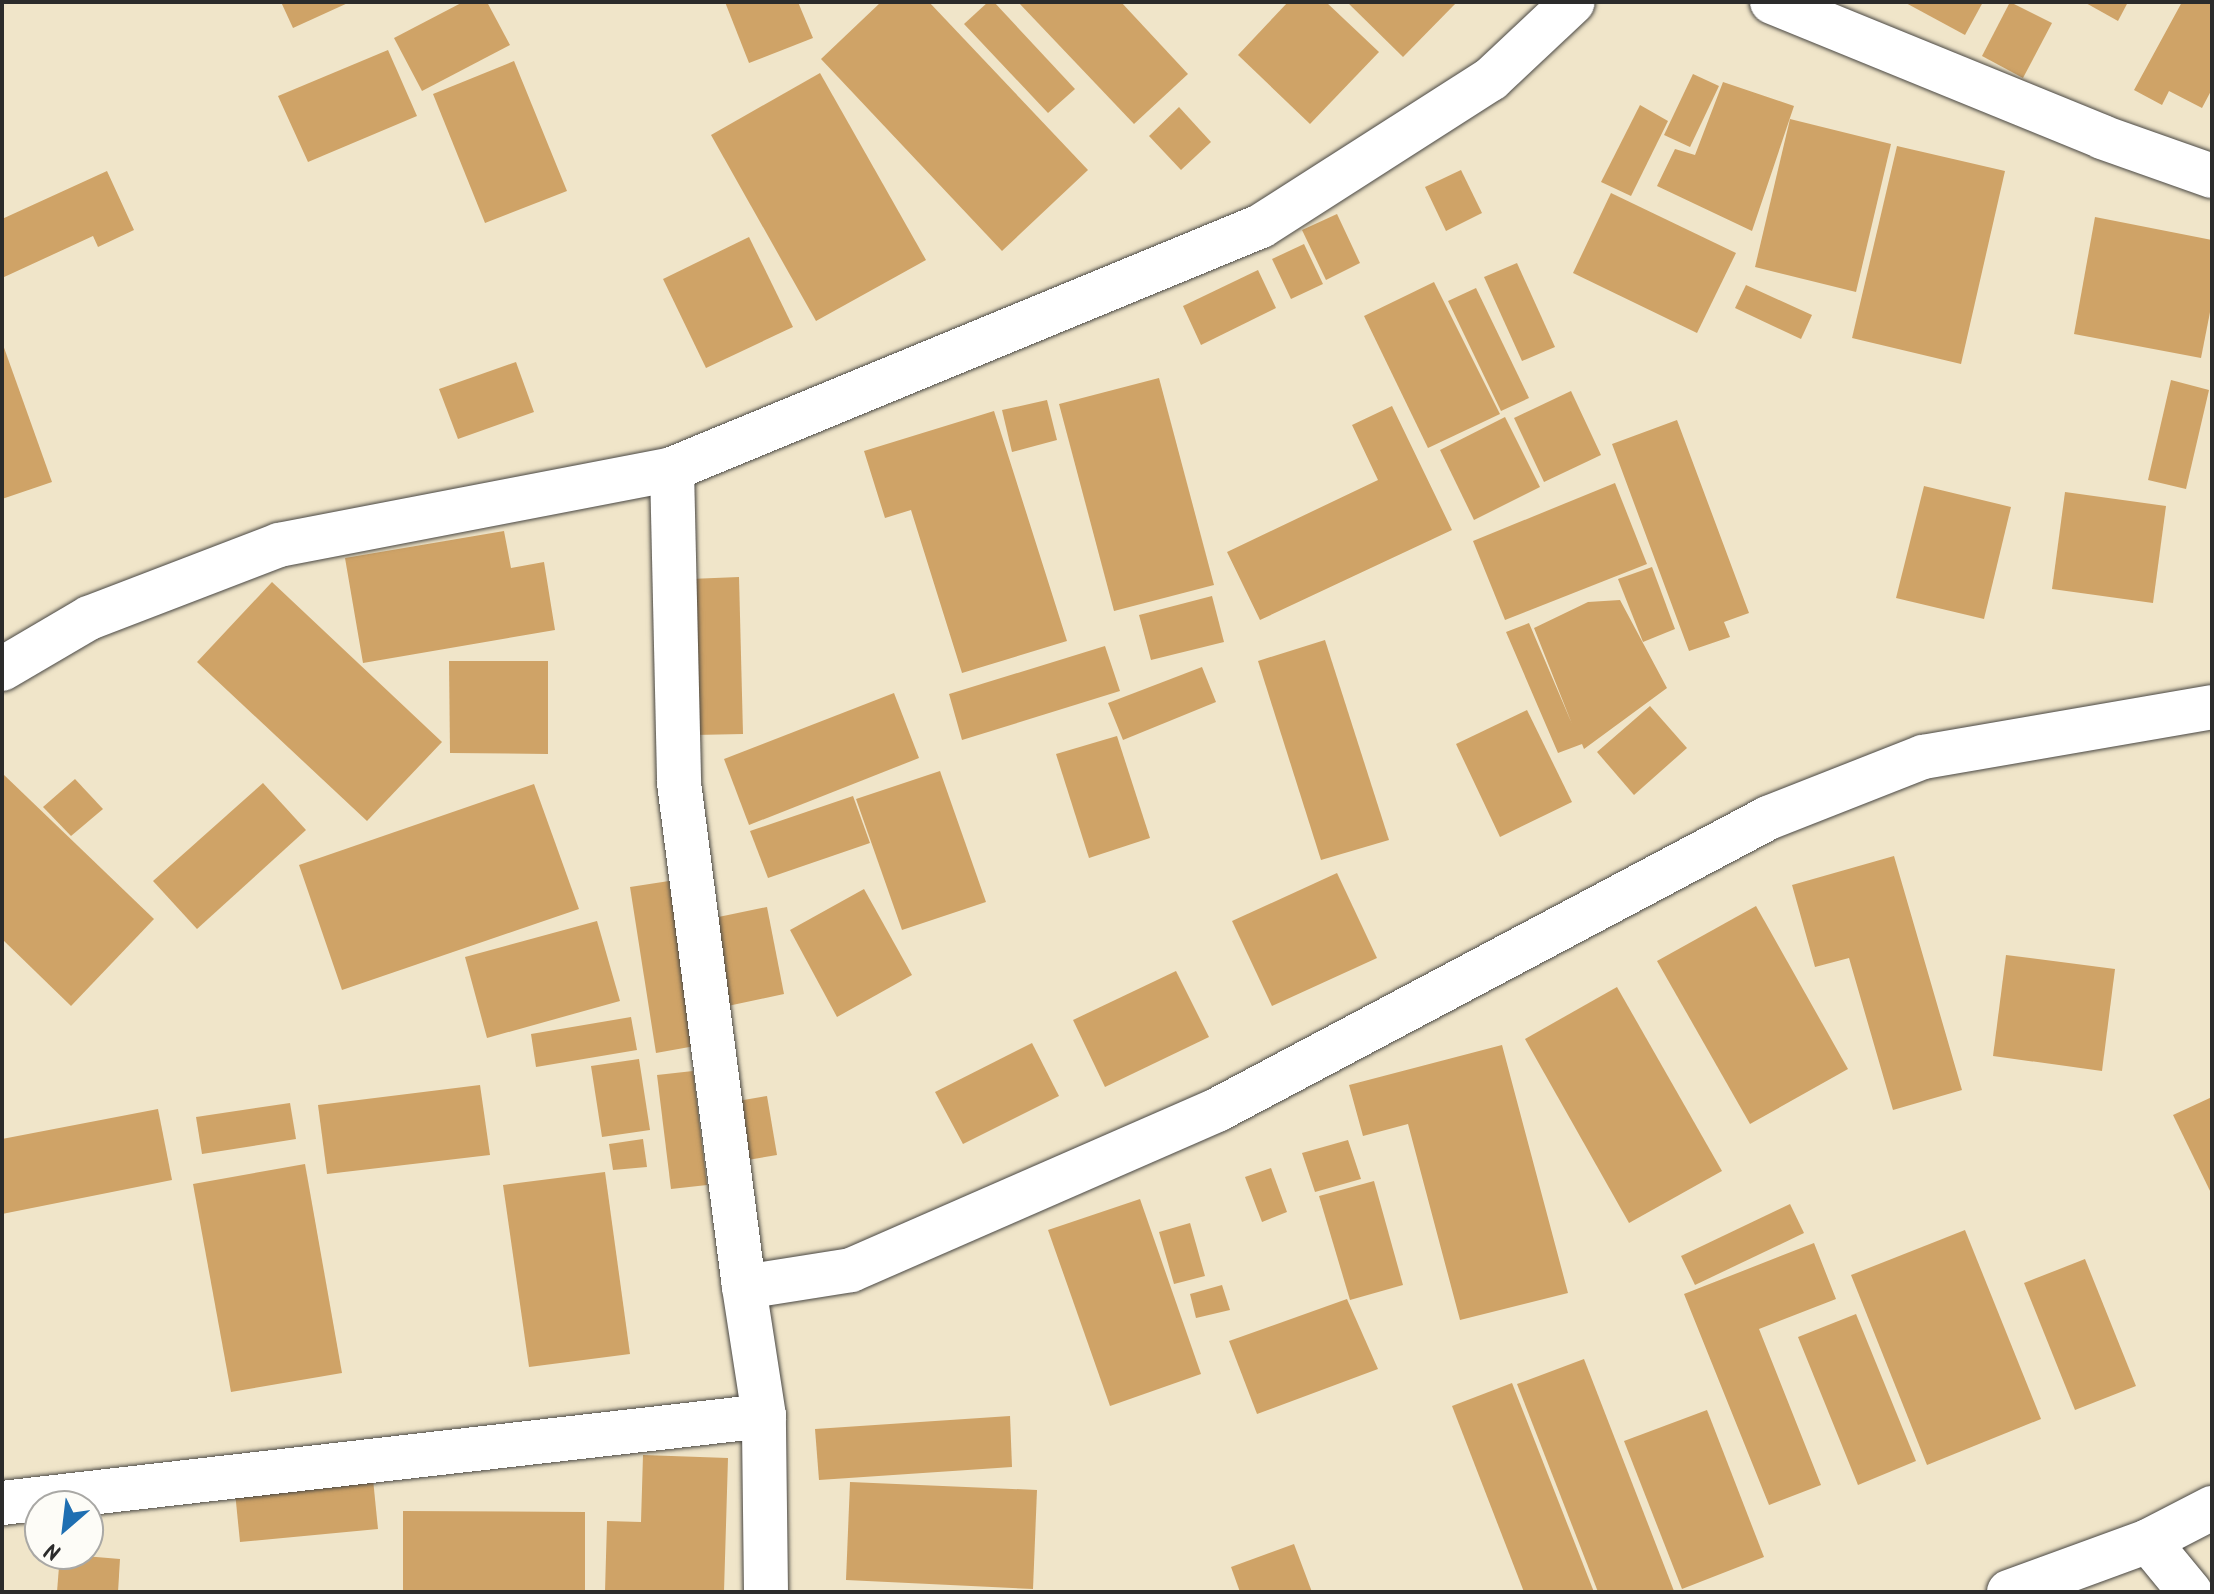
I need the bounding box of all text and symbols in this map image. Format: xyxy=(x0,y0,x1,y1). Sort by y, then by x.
north arrow xyxy=(24,1490,104,1570)
text: N xyxy=(39,1531,68,1569)

